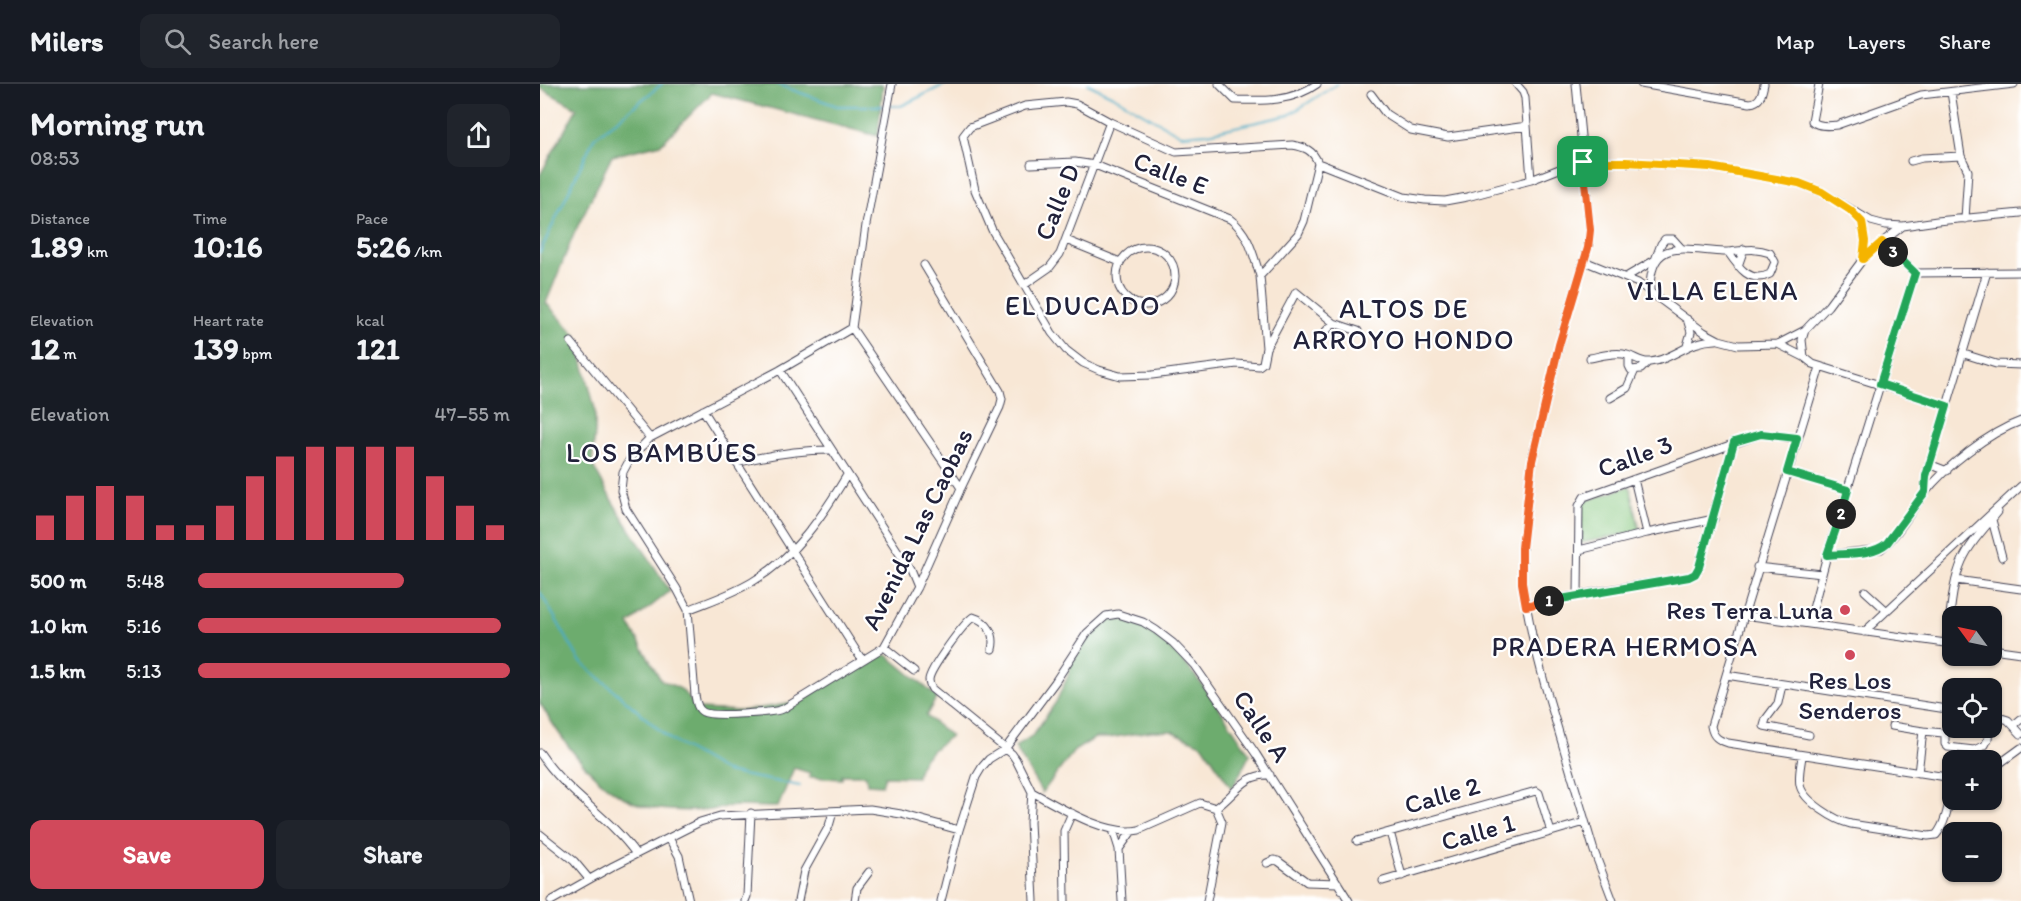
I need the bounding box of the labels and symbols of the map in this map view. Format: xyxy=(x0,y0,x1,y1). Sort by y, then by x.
pin xyxy=(1557,136,1608,187)
street label: Calle E xyxy=(1129,144,1213,202)
street label: Calle D xyxy=(1027,159,1087,245)
pin: 3 xyxy=(1878,237,1908,267)
district label: VILLA ELENA xyxy=(1627,274,1799,307)
district label: EL DUCADO xyxy=(1005,289,1161,322)
district label: ALTOS DE ARROYO HONDO xyxy=(1293,292,1515,356)
street label: Avenida Las Caobas xyxy=(854,423,980,635)
street label: Calle 3 xyxy=(1593,428,1677,484)
district label: LOS BAMBÚES xyxy=(566,436,758,469)
pin: 2 xyxy=(1826,499,1856,529)
pin: 1 xyxy=(1534,586,1564,616)
place label: Res Terra Luna xyxy=(1666,594,1833,626)
marker: Res Terra Luna xyxy=(1838,603,1852,617)
north arrow xyxy=(1942,606,2002,666)
district label: PRADERA HERMOSA xyxy=(1491,630,1759,663)
marker: Res Los Senderos xyxy=(1843,648,1857,662)
place label: Res Los Senderos xyxy=(1798,664,1902,726)
street label: Calle A xyxy=(1226,684,1298,768)
street label: Calle 2 xyxy=(1401,769,1484,821)
street label: Calle 1 xyxy=(1437,806,1519,858)

